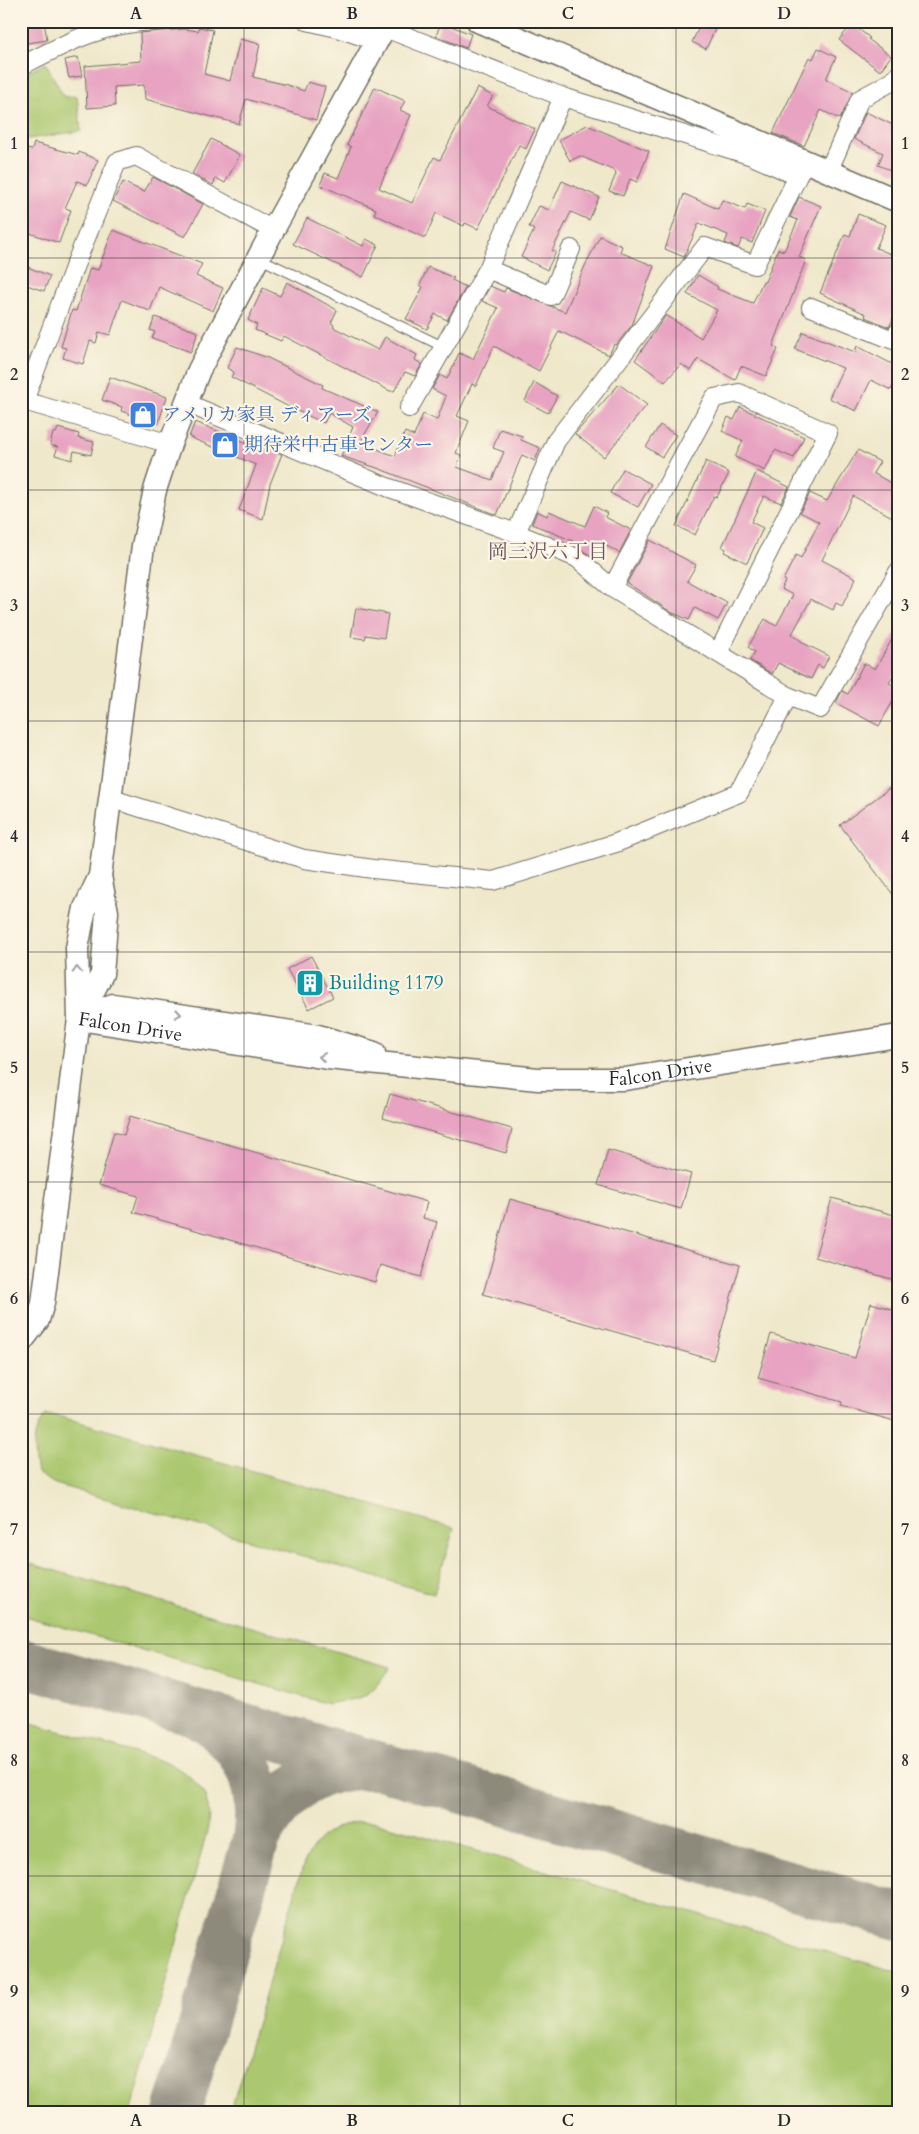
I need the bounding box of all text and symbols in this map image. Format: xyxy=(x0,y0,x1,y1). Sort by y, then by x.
text: A xyxy=(130,3,142,25)
text: B xyxy=(346,3,358,25)
text: C xyxy=(562,3,574,25)
text: D xyxy=(777,3,791,25)
text: 1 xyxy=(10,133,18,155)
text: 1 xyxy=(901,133,909,155)
text: 2 xyxy=(10,364,18,386)
text: 2 xyxy=(901,364,909,386)
shop icon: アメリカ家具 ディアーズ xyxy=(128,400,158,430)
place label: アメリカ家具 ディアーズ xyxy=(162,402,372,428)
shop icon: 期待栄中古車センター xyxy=(210,430,240,460)
place label: 期待栄中古車センター xyxy=(244,432,433,458)
district label: 岡三沢六丁目 xyxy=(488,538,608,565)
text: 3 xyxy=(10,595,18,617)
text: 3 xyxy=(901,595,909,617)
text: 4 xyxy=(10,826,18,848)
text: 4 xyxy=(901,826,909,848)
one-way arrow xyxy=(72,966,83,974)
building icon: Building 1179 xyxy=(295,968,325,998)
place label: Building 1179 xyxy=(329,970,444,996)
street label: Falcon Drive xyxy=(77,1006,184,1048)
one-way arrow xyxy=(174,1008,182,1019)
one-way arrow xyxy=(318,1052,326,1063)
street label: Falcon Drive xyxy=(609,1052,714,1092)
text: 5 xyxy=(10,1057,18,1079)
text: 5 xyxy=(901,1057,909,1079)
text: 6 xyxy=(10,1288,18,1310)
text: 6 xyxy=(901,1288,909,1310)
text: 7 xyxy=(10,1519,18,1541)
text: 7 xyxy=(901,1519,909,1541)
text: 8 xyxy=(10,1750,18,1772)
text: 8 xyxy=(901,1750,909,1772)
text: 9 xyxy=(10,1981,18,2003)
text: 9 xyxy=(901,1981,909,2003)
text: A xyxy=(130,2110,142,2132)
text: B xyxy=(346,2110,358,2132)
text: C xyxy=(562,2110,574,2132)
text: D xyxy=(777,2110,791,2132)

